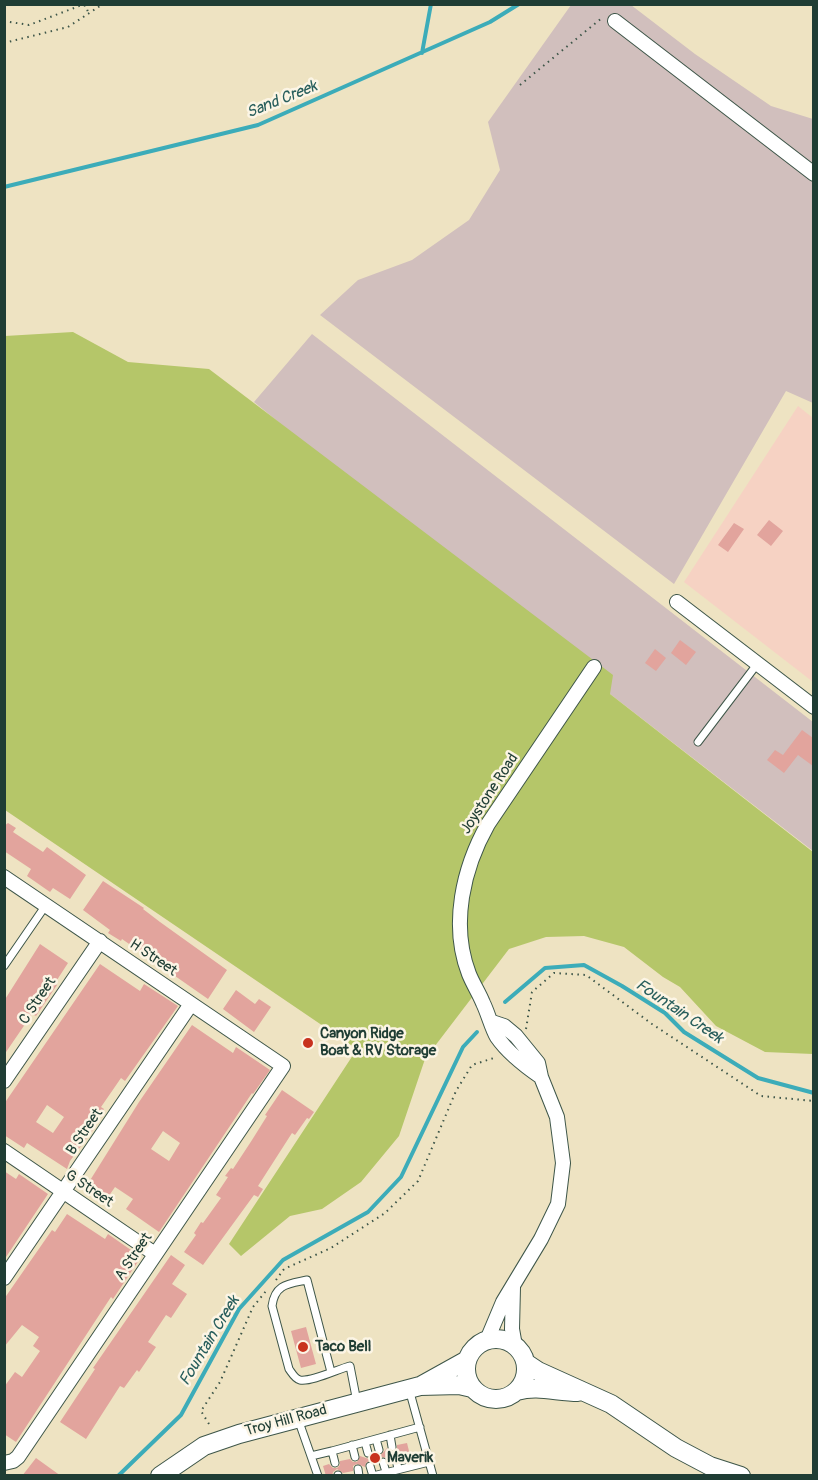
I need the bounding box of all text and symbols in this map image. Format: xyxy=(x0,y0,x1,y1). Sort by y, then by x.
water label: Sand Creek xyxy=(244,77,320,123)
street label: Joystone Road xyxy=(457,750,523,838)
street label: H Street xyxy=(126,936,180,980)
street label: C Street xyxy=(16,974,60,1028)
water label: Fountain Creek xyxy=(632,976,726,1048)
place label: Canyon Ridge Boat & RV Storage xyxy=(320,1025,436,1060)
marker: Canyon Ridge Boat & RV Storage xyxy=(301,1036,315,1050)
street label: B Street xyxy=(63,1105,107,1159)
street label: G Street xyxy=(62,1166,116,1212)
street label: A Street xyxy=(112,1230,156,1284)
water label: Fountain Creek xyxy=(176,1293,244,1389)
place label: Taco Bell xyxy=(315,1338,371,1356)
marker: Taco Bell xyxy=(296,1340,310,1354)
street label: Troy Hill Road xyxy=(243,1401,329,1441)
place label: Maverik xyxy=(387,1449,433,1467)
marker: Maverik xyxy=(368,1451,382,1465)

